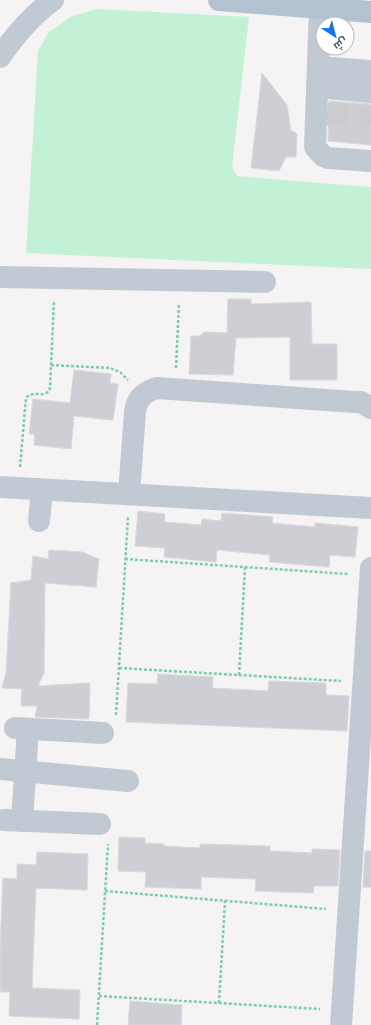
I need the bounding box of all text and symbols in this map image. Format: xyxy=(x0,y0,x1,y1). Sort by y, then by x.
north arrow xyxy=(315,16,355,56)
text: ش xyxy=(331,34,350,53)

